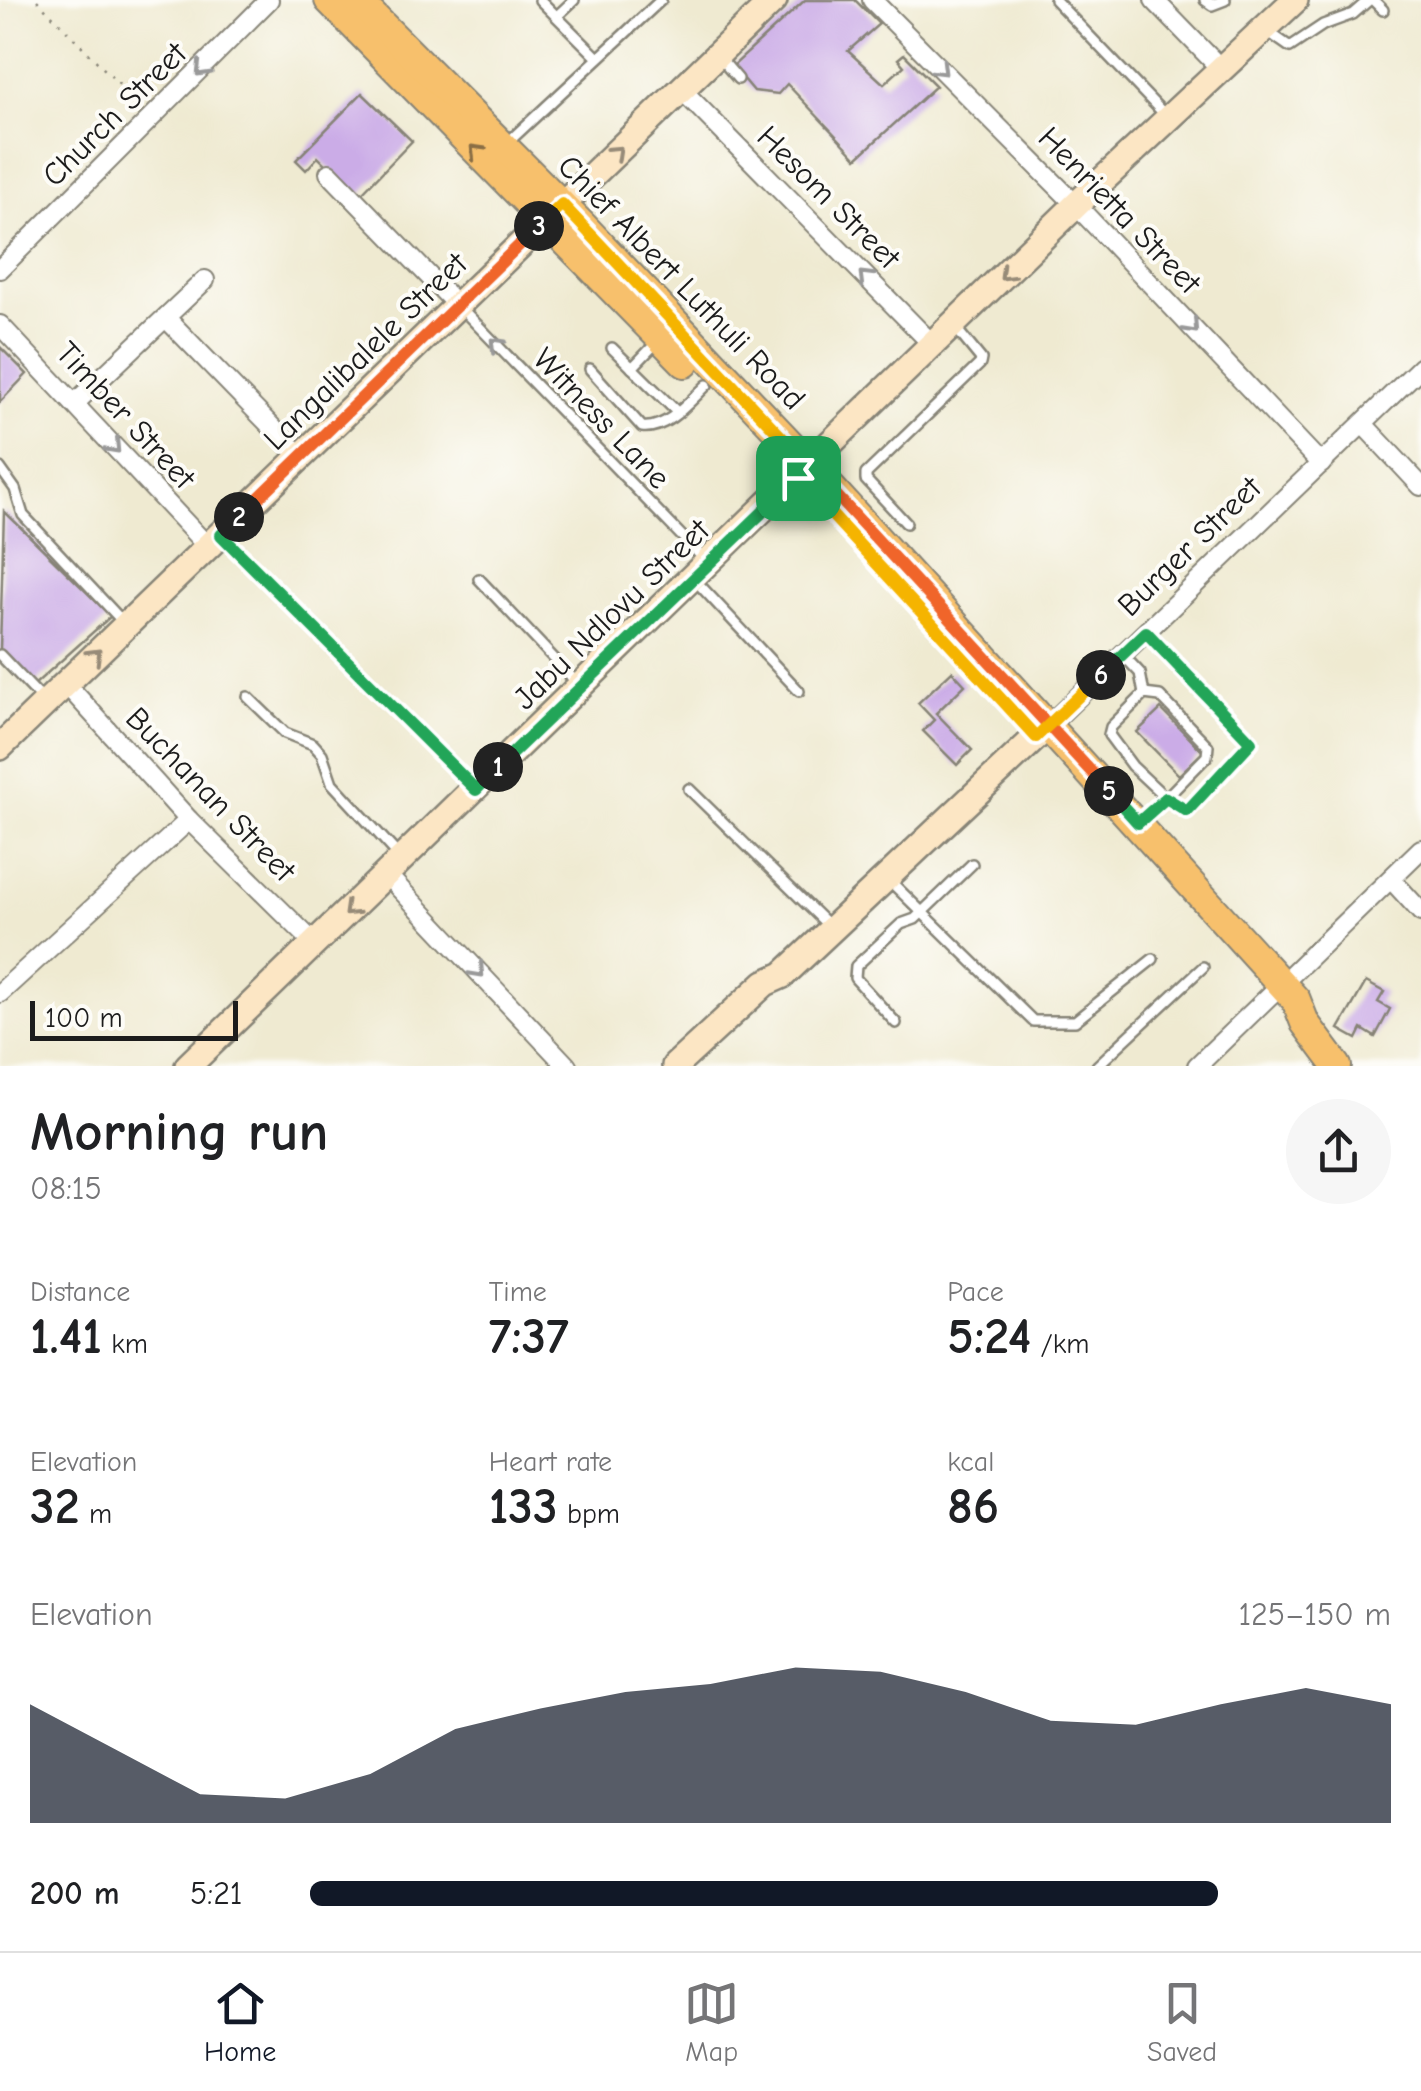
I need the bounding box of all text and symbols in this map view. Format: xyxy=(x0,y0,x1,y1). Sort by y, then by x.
street label: Church Street xyxy=(35,34,195,194)
one-way arrow xyxy=(929,58,947,76)
one-way arrow xyxy=(195,59,213,77)
street label: Hesom Street xyxy=(750,118,908,277)
street label: Henrietta Street xyxy=(1031,119,1209,302)
one-way arrow xyxy=(470,144,488,162)
one-way arrow xyxy=(605,146,623,164)
street label: Chief Albert Luthuli Road xyxy=(550,147,813,417)
pin: 3 xyxy=(514,201,564,251)
text: 3 xyxy=(532,210,546,242)
street label: Langalibalele Street xyxy=(256,244,475,458)
one-way arrow xyxy=(1000,262,1018,280)
one-way arrow xyxy=(859,270,877,288)
one-way arrow xyxy=(1180,316,1198,334)
street label: Timber Street xyxy=(48,334,204,497)
one-way arrow xyxy=(489,337,507,356)
street label: Witness Lane xyxy=(525,340,678,496)
one-way arrow xyxy=(102,435,120,454)
pin xyxy=(756,436,841,521)
icon: arrive xyxy=(771,451,826,506)
street label: Burger Street xyxy=(1110,468,1269,624)
pin: 2 xyxy=(214,492,264,542)
text: 2 xyxy=(232,501,246,533)
street label: Jabu Ndlovu Street xyxy=(506,511,717,717)
one-way arrow xyxy=(84,649,102,667)
pin: 6 xyxy=(1076,650,1126,700)
text: 6 xyxy=(1094,659,1108,691)
street label: Buchanan Street xyxy=(118,699,304,890)
pin: 1 xyxy=(473,742,523,792)
text: 1 xyxy=(492,751,504,783)
pin: 5 xyxy=(1084,766,1134,816)
text: 5 xyxy=(1102,775,1116,807)
one-way arrow xyxy=(344,898,362,916)
one-way arrow xyxy=(466,960,484,978)
scale bar xyxy=(30,996,238,1040)
text: 100 m xyxy=(45,1002,123,1034)
button: share xyxy=(1286,1099,1391,1204)
text: Morning run xyxy=(30,1100,328,1164)
text: 08:15 xyxy=(30,1170,102,1207)
text: Distance xyxy=(30,1276,130,1308)
text: Time xyxy=(489,1276,547,1308)
text: Pace xyxy=(947,1276,1004,1308)
text: 1.41 xyxy=(30,1308,102,1366)
text: 7:37 xyxy=(489,1308,569,1366)
text: 5:24 xyxy=(947,1308,1031,1366)
text: km xyxy=(102,1328,148,1360)
text: /km xyxy=(1031,1328,1089,1360)
text: Elevation xyxy=(30,1446,137,1478)
text: Heart rate xyxy=(489,1446,612,1478)
text: kcal xyxy=(947,1446,994,1478)
text: 32 xyxy=(30,1478,80,1536)
text: 133 xyxy=(489,1478,558,1536)
text: 86 xyxy=(947,1478,999,1536)
text: m xyxy=(80,1498,112,1530)
text: bpm xyxy=(558,1498,620,1530)
text: Elevation xyxy=(30,1596,153,1633)
text: 125–150 m xyxy=(1238,1596,1391,1633)
text: 200 m xyxy=(30,1875,119,1912)
text: 5:21 xyxy=(190,1875,243,1912)
tab: Home xyxy=(204,1976,276,2068)
tab: Map xyxy=(684,1976,739,2068)
tab: Saved xyxy=(1147,1976,1217,2068)

